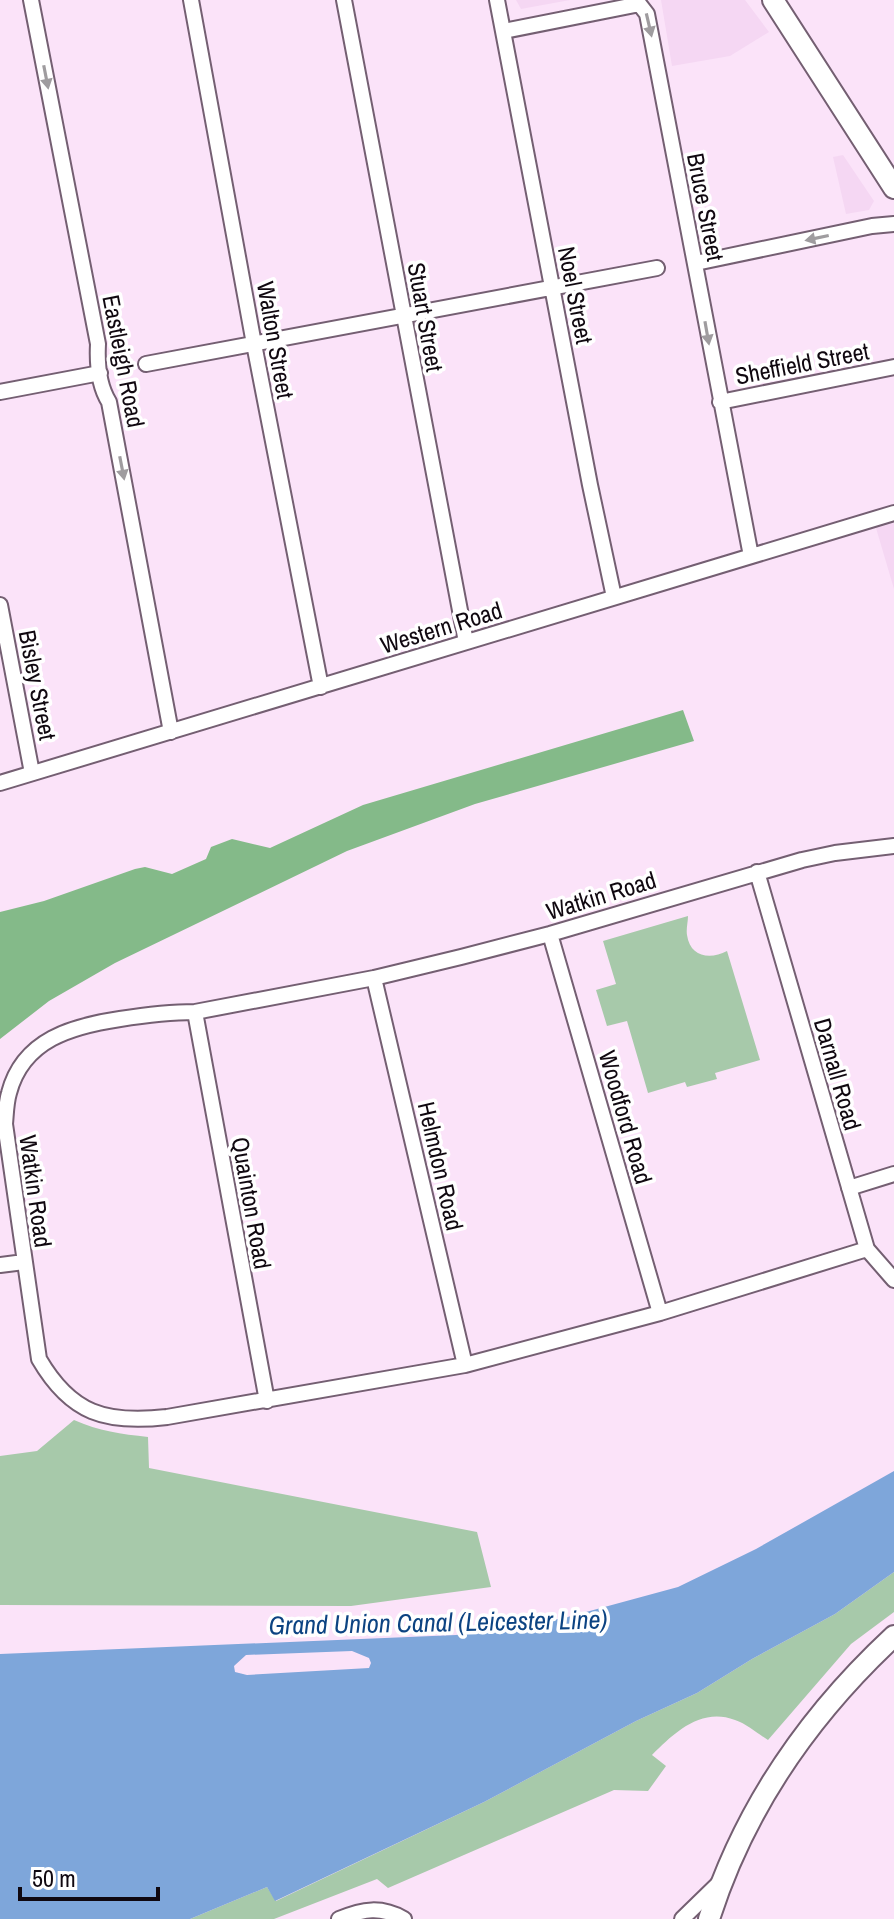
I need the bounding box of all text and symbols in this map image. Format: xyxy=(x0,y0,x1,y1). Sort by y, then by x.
one-way arrow xyxy=(643,13,656,38)
one-way arrow xyxy=(40,64,53,89)
street label: Bruce Street xyxy=(680,150,732,264)
one-way arrow xyxy=(805,232,830,244)
street label: Noel Street xyxy=(551,244,601,347)
street label: Stuart Street xyxy=(401,260,451,375)
street label: Walton Street xyxy=(250,279,302,402)
street label: Eastleigh Road xyxy=(95,292,153,430)
one-way arrow xyxy=(702,321,714,346)
street label: Sheffield Street xyxy=(733,334,872,392)
one-way arrow xyxy=(117,456,129,481)
street label: Western Road xyxy=(376,593,506,661)
street label: Bisley Street xyxy=(12,627,64,743)
street label: Watkin Road xyxy=(542,863,660,927)
street label: Darnall Road xyxy=(807,1014,869,1134)
street label: Woodford Road xyxy=(592,1047,660,1187)
street label: Helmdon Road xyxy=(411,1098,471,1234)
street label: Watkin Road xyxy=(12,1133,60,1249)
street label: Quainton Road xyxy=(225,1134,279,1272)
water label: Grand Union Canal (Leicester Line) xyxy=(268,1602,608,1642)
scale bar xyxy=(20,1851,158,1901)
text: 50 m xyxy=(32,1862,76,1894)

